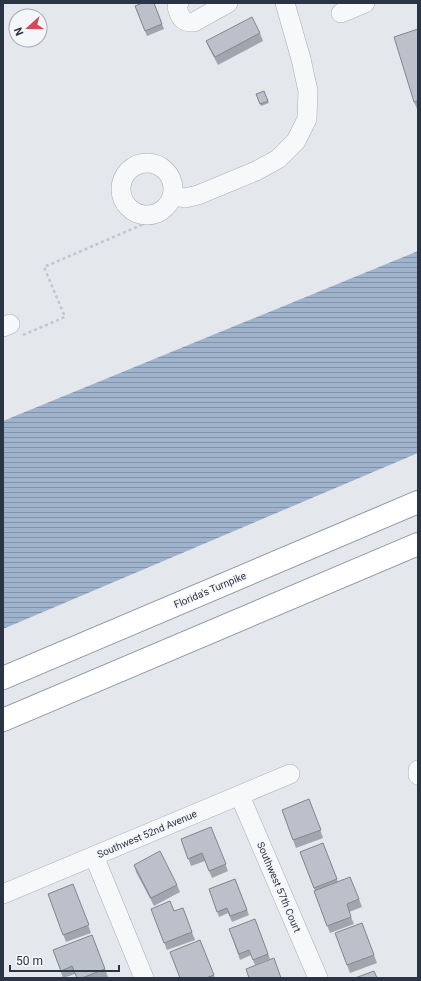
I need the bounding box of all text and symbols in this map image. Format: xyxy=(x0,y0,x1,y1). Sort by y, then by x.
north arrow xyxy=(8,8,48,48)
text: N xyxy=(12,25,27,37)
street label: Florida's Turnpike xyxy=(172,570,248,610)
street label: Southwest 52nd Avenue xyxy=(95,808,199,860)
street label: Southwest 57th Court xyxy=(255,840,303,934)
scale bar xyxy=(10,947,119,973)
text: 50 m xyxy=(16,954,43,968)

